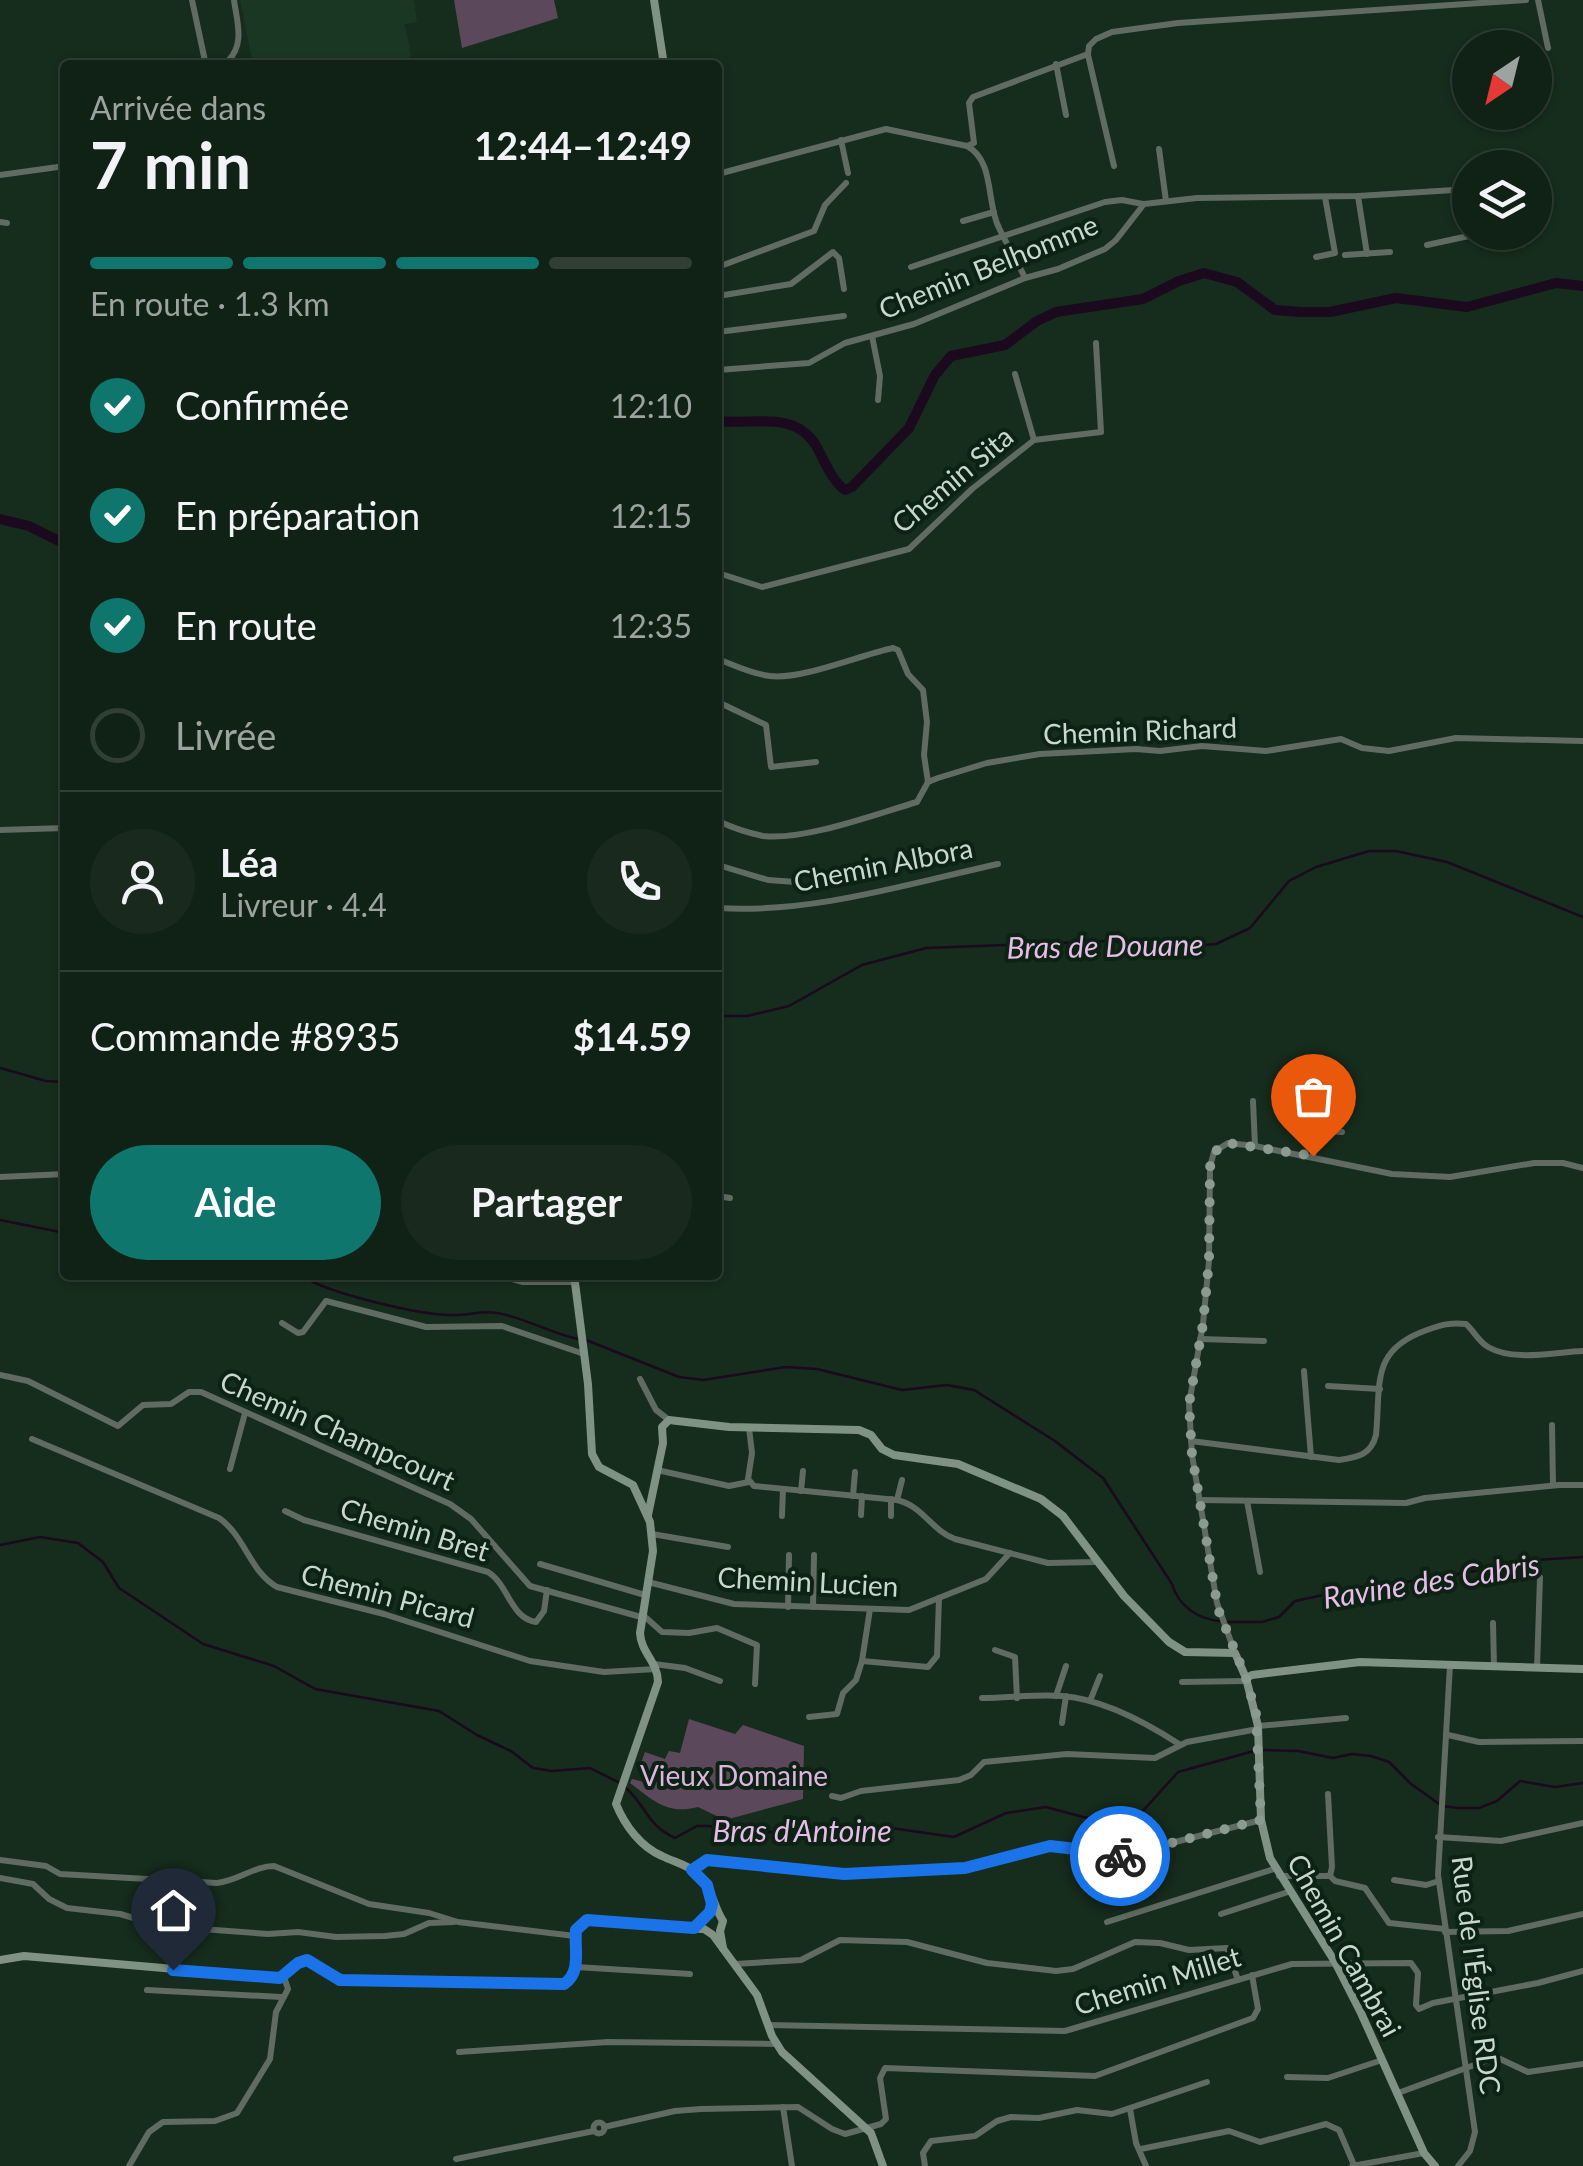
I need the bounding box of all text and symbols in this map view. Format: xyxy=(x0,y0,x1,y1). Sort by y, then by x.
north arrow xyxy=(1452,30,1552,130)
map controls xyxy=(1452,30,1552,250)
text: Arrivée dans xyxy=(90,88,266,127)
text: 12:44–12:49 xyxy=(474,122,692,168)
text: 7 min xyxy=(90,125,251,203)
button: layers xyxy=(1452,150,1552,250)
street label: Chemin Belhomme xyxy=(873,207,1103,325)
text: En route · 1.3 km xyxy=(90,284,330,323)
icon: check xyxy=(90,378,145,433)
text: Confirmée xyxy=(175,382,349,428)
text: 12:10 xyxy=(610,386,692,425)
street label: Chemin Sita xyxy=(885,419,1019,539)
icon: check xyxy=(90,488,145,543)
text: En préparation xyxy=(175,492,420,538)
text: 12:15 xyxy=(610,496,692,535)
icon: check xyxy=(90,598,145,653)
text: En route xyxy=(175,602,317,648)
text: 12:35 xyxy=(610,606,692,645)
street label: Chemin Richard xyxy=(1042,710,1238,750)
text: Livrée xyxy=(175,712,276,758)
button: person xyxy=(90,829,195,934)
button: phone xyxy=(587,829,692,934)
street label: Chemin Albora xyxy=(791,830,975,898)
text: Léa xyxy=(220,839,278,885)
text: Livreur · 4.4 xyxy=(220,885,387,924)
water label: Bras de Douane xyxy=(1006,925,1204,965)
text: Commande #8935 xyxy=(90,1013,400,1059)
text: $14.59 xyxy=(573,1013,692,1059)
pin xyxy=(1271,1054,1356,1157)
icon: bag xyxy=(1286,1069,1341,1124)
button: Aide xyxy=(90,1145,381,1260)
button: Partager xyxy=(401,1145,692,1260)
street label: Chemin Champcourt xyxy=(215,1363,461,1497)
street label: Chemin Bret xyxy=(336,1490,494,1568)
water label: Ravine des Cabris xyxy=(1320,1545,1542,1615)
street label: Chemin Picard xyxy=(298,1556,478,1634)
street label: Chemin Lucien xyxy=(717,1559,899,1603)
park label: Vieux Domaine xyxy=(640,1758,828,1792)
courier xyxy=(1070,1806,1170,1906)
water label: Bras d'Antoine xyxy=(712,1812,892,1848)
icon: bike xyxy=(1093,1829,1148,1884)
street label: Chemin Cambrai xyxy=(1281,1848,1409,2042)
street label: Rue de l'Église RDC xyxy=(1446,1854,1509,2096)
pin xyxy=(131,1868,216,1971)
icon: home xyxy=(146,1883,201,1938)
street label: Chemin Millet xyxy=(1070,1939,1244,2021)

